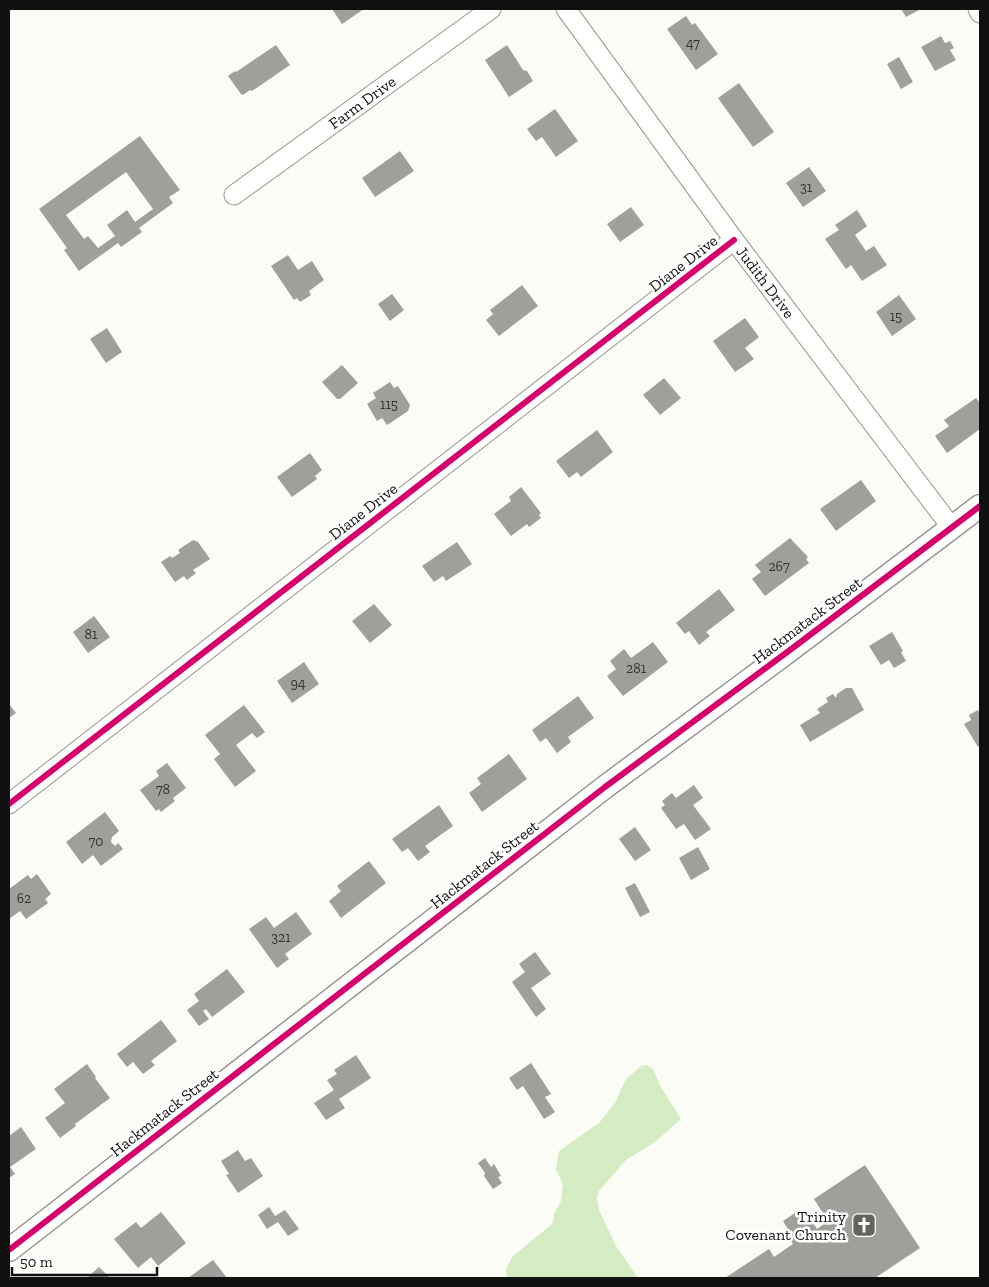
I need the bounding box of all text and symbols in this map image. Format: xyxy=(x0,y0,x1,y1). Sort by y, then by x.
house number: 47 xyxy=(686,35,700,52)
street label: Farm Drive xyxy=(325,72,400,133)
house number: 31 xyxy=(800,179,813,196)
street label: Diane Drive xyxy=(645,231,721,296)
street label: Judith Drive xyxy=(732,243,799,322)
house number: 15 xyxy=(890,308,902,325)
house number: 115 xyxy=(380,396,398,413)
street label: Diane Drive xyxy=(325,479,401,544)
house number: 267 xyxy=(768,558,790,575)
street label: Hackmatack Street xyxy=(749,573,866,668)
house number: 81 xyxy=(85,626,98,643)
house number: 281 xyxy=(626,660,647,677)
house number: 94 xyxy=(291,675,306,692)
house number: 78 xyxy=(156,781,170,798)
street label: Hackmatack Street xyxy=(426,816,542,913)
house number: 70 xyxy=(89,833,103,850)
house number: 62 xyxy=(17,890,31,907)
house number: 321 xyxy=(271,929,291,946)
street label: Hackmatack Street xyxy=(106,1064,222,1161)
place label: Trinity Covenant Church xyxy=(725,1207,847,1244)
church icon: Trinity Covenant Church xyxy=(851,1212,877,1238)
scale bar xyxy=(12,1244,158,1276)
text: 50 m xyxy=(20,1253,53,1271)

